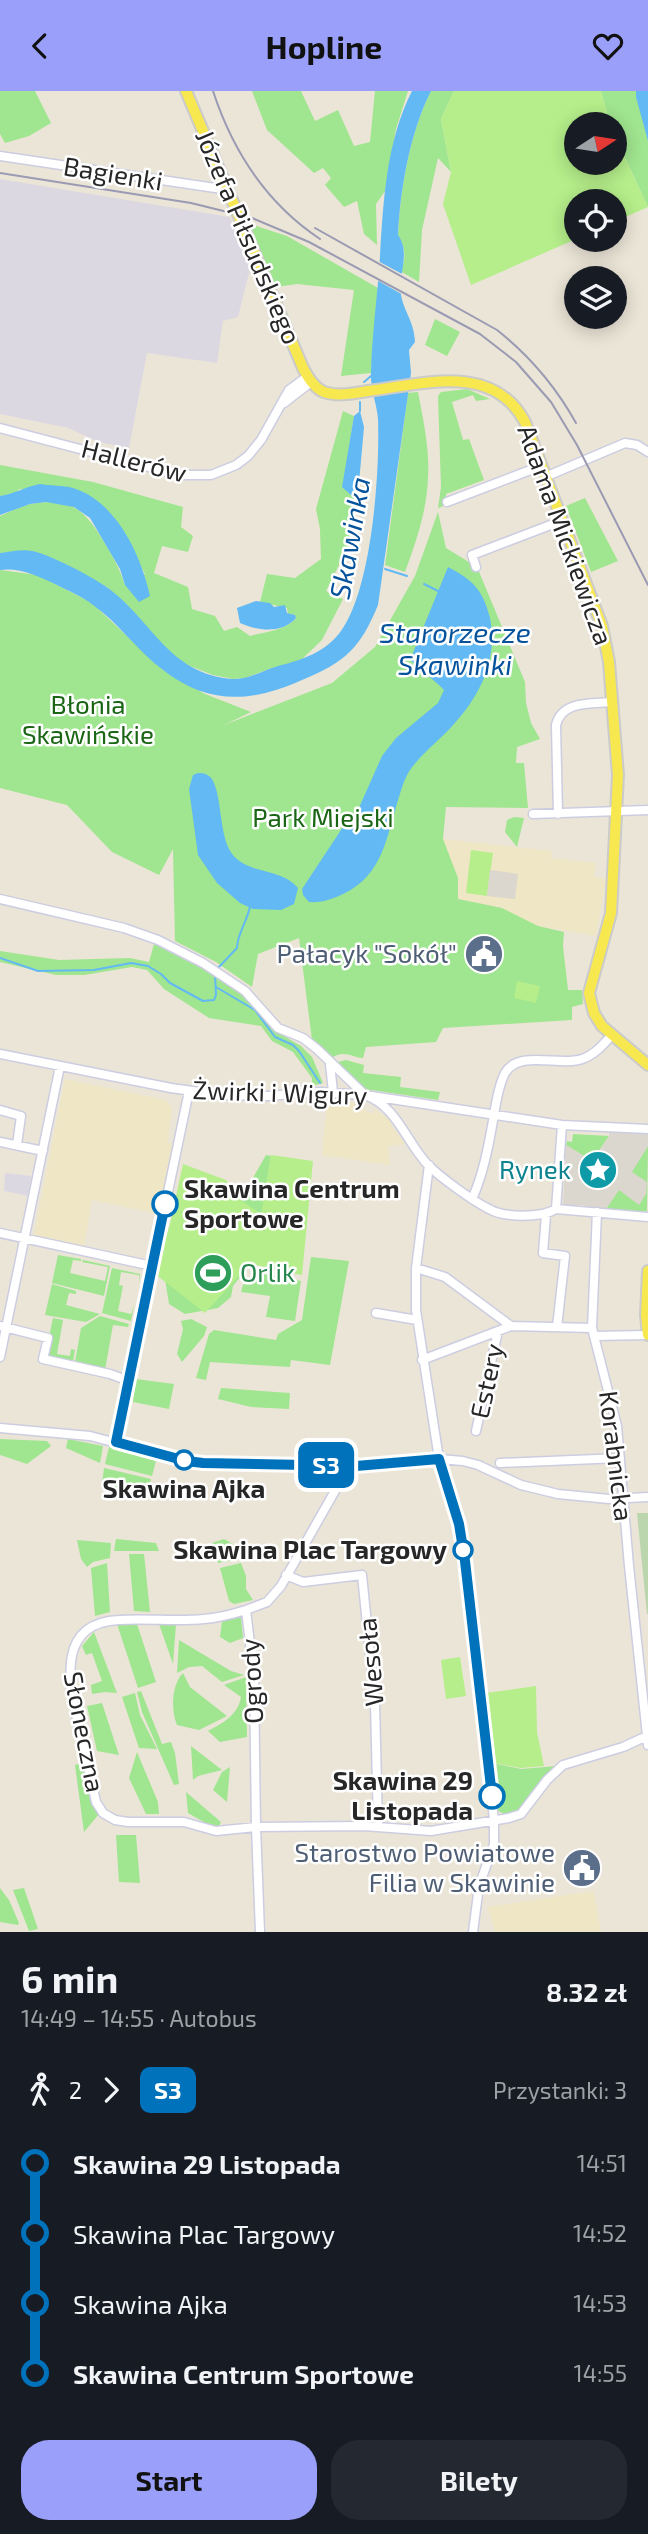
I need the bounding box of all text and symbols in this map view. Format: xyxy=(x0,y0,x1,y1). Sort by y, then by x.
icon: back xyxy=(21,27,59,65)
text: Hopline xyxy=(266,27,382,65)
icon: heart xyxy=(589,27,627,65)
north arrow xyxy=(564,112,626,175)
map controls xyxy=(564,112,627,329)
street label: Józefa Piłsudskiego xyxy=(190,124,309,348)
street label: Bagienki xyxy=(61,149,165,196)
button: locate xyxy=(564,189,627,252)
button: layers xyxy=(564,266,627,329)
street label: Adama Mickiewicza xyxy=(512,420,621,649)
street label: Hallerów xyxy=(79,432,190,488)
water label: Skawinka xyxy=(322,474,376,602)
water label: Starorzecze Skawinki xyxy=(379,615,531,681)
park label: Błonia Skawińskie xyxy=(22,688,154,749)
park label: Park Miejski xyxy=(252,801,394,832)
public building icon: Pałacyk "Sokół" xyxy=(463,933,505,975)
place label: Pałacyk "Sokół" xyxy=(276,937,457,968)
street label: Żwirki i Wigury xyxy=(192,1073,368,1110)
place icon: Rynek xyxy=(577,1149,619,1191)
place label: Rynek xyxy=(499,1153,571,1184)
place label: Skawina Centrum Sportowe xyxy=(184,1172,400,1233)
marker: Skawina Centrum Sportowe xyxy=(152,1191,178,1217)
sports icon: Orlik xyxy=(192,1252,234,1294)
place label: Orlik xyxy=(240,1256,295,1287)
street label: Estery xyxy=(462,1340,509,1421)
street label: Korabnicka xyxy=(594,1389,641,1523)
line badge: S3 xyxy=(294,1442,358,1488)
marker: Skawina Ajka xyxy=(174,1450,194,1470)
text: S3 xyxy=(312,1450,340,1479)
place label: Skawina Ajka xyxy=(103,1472,265,1503)
place label: Skawina Plac Targowy xyxy=(173,1533,447,1565)
marker: Skawina Plac Targowy xyxy=(453,1540,473,1560)
street label: Wesoła xyxy=(350,1616,389,1708)
street label: Ogrody xyxy=(233,1637,268,1725)
street label: Słoneczna xyxy=(59,1669,112,1795)
place label: Skawina 29 Listopada xyxy=(333,1764,473,1825)
marker: Skawina 29 Listopada xyxy=(479,1783,505,1809)
place label: Starostwo Powiatowe Filia w Skawinie xyxy=(295,1836,555,1897)
public building icon: Starostwo Powiatowe Filia w Skawinie xyxy=(561,1847,603,1889)
text: 6 min xyxy=(21,1955,118,2001)
text: 8.32 zł xyxy=(546,1976,627,2007)
text: 14:49 – 14:55 · Autobus xyxy=(21,2004,257,2032)
icon: walk xyxy=(21,2071,59,2109)
icon: forward xyxy=(92,2071,130,2109)
text: S3 xyxy=(154,2075,182,2104)
text: 2 xyxy=(69,2076,82,2104)
text: Przystanki: 3 xyxy=(493,2076,627,2104)
text: Skawina 29 Listopada xyxy=(73,2148,341,2179)
text: 14:51 xyxy=(577,2149,627,2177)
text: Skawina Plac Targowy xyxy=(73,2218,335,2249)
text: 14:52 xyxy=(573,2219,627,2247)
text: Skawina Ajka xyxy=(73,2288,228,2319)
text: 14:53 xyxy=(573,2289,627,2317)
text: Skawina Centrum Sportowe xyxy=(73,2358,414,2389)
text: 14:55 xyxy=(574,2359,627,2387)
button: Start xyxy=(21,2440,317,2520)
button: Bilety xyxy=(331,2440,627,2520)

